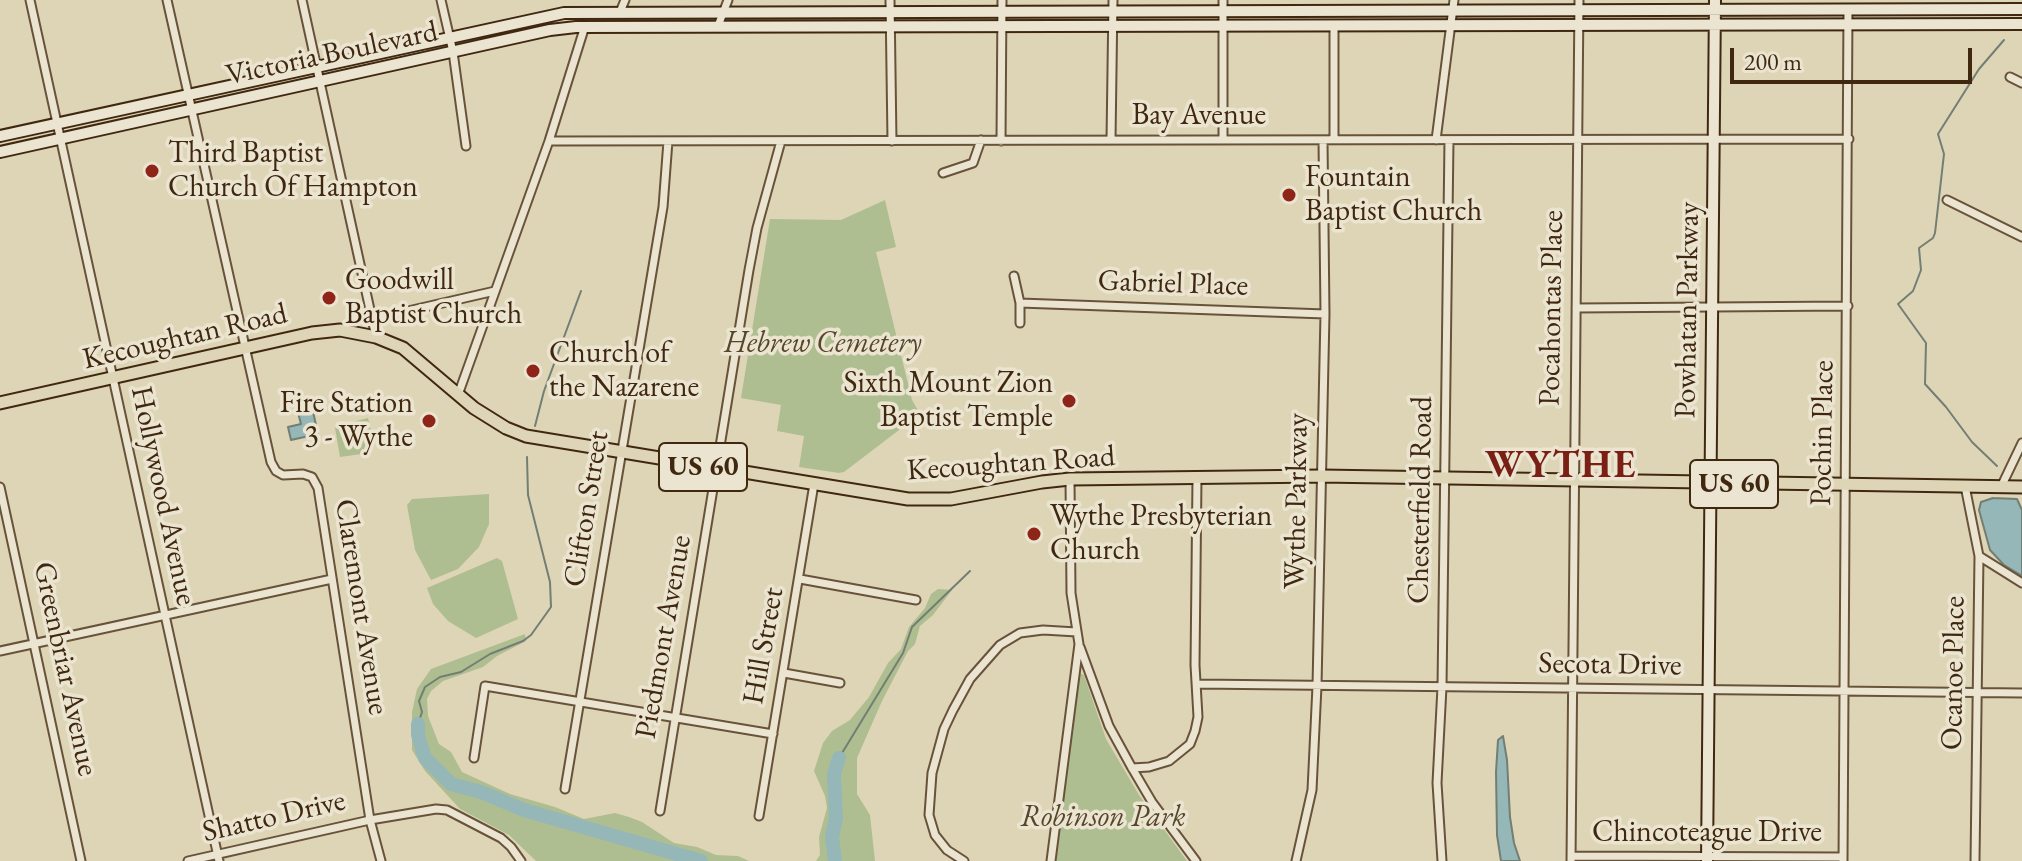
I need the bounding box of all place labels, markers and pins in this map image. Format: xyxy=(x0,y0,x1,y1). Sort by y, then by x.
place label: Third Baptist Church Of Hampton xyxy=(168,136,418,206)
place label: Fountain Baptist Church xyxy=(1305,160,1482,230)
marker: Third Baptist Church Of Hampton xyxy=(143,162,161,180)
marker: Fountain Baptist Church xyxy=(1280,186,1298,204)
place label: Goodwill Baptist Church xyxy=(345,263,522,334)
marker: Goodwill Baptist Church xyxy=(320,289,338,307)
place label: Church of the Nazarene xyxy=(549,336,699,406)
marker: Church of the Nazarene xyxy=(524,362,542,380)
place label: Sixth Mount Zion Baptist Temple xyxy=(843,366,1053,436)
place label: Fire Station 3 - Wythe xyxy=(280,386,413,456)
marker: Sixth Mount Zion Baptist Temple xyxy=(1060,392,1078,410)
marker: Fire Station 3 - Wythe xyxy=(420,412,438,430)
place label: Wythe Presbyterian Church xyxy=(1050,499,1272,570)
marker: Wythe Presbyterian Church xyxy=(1025,525,1043,543)

